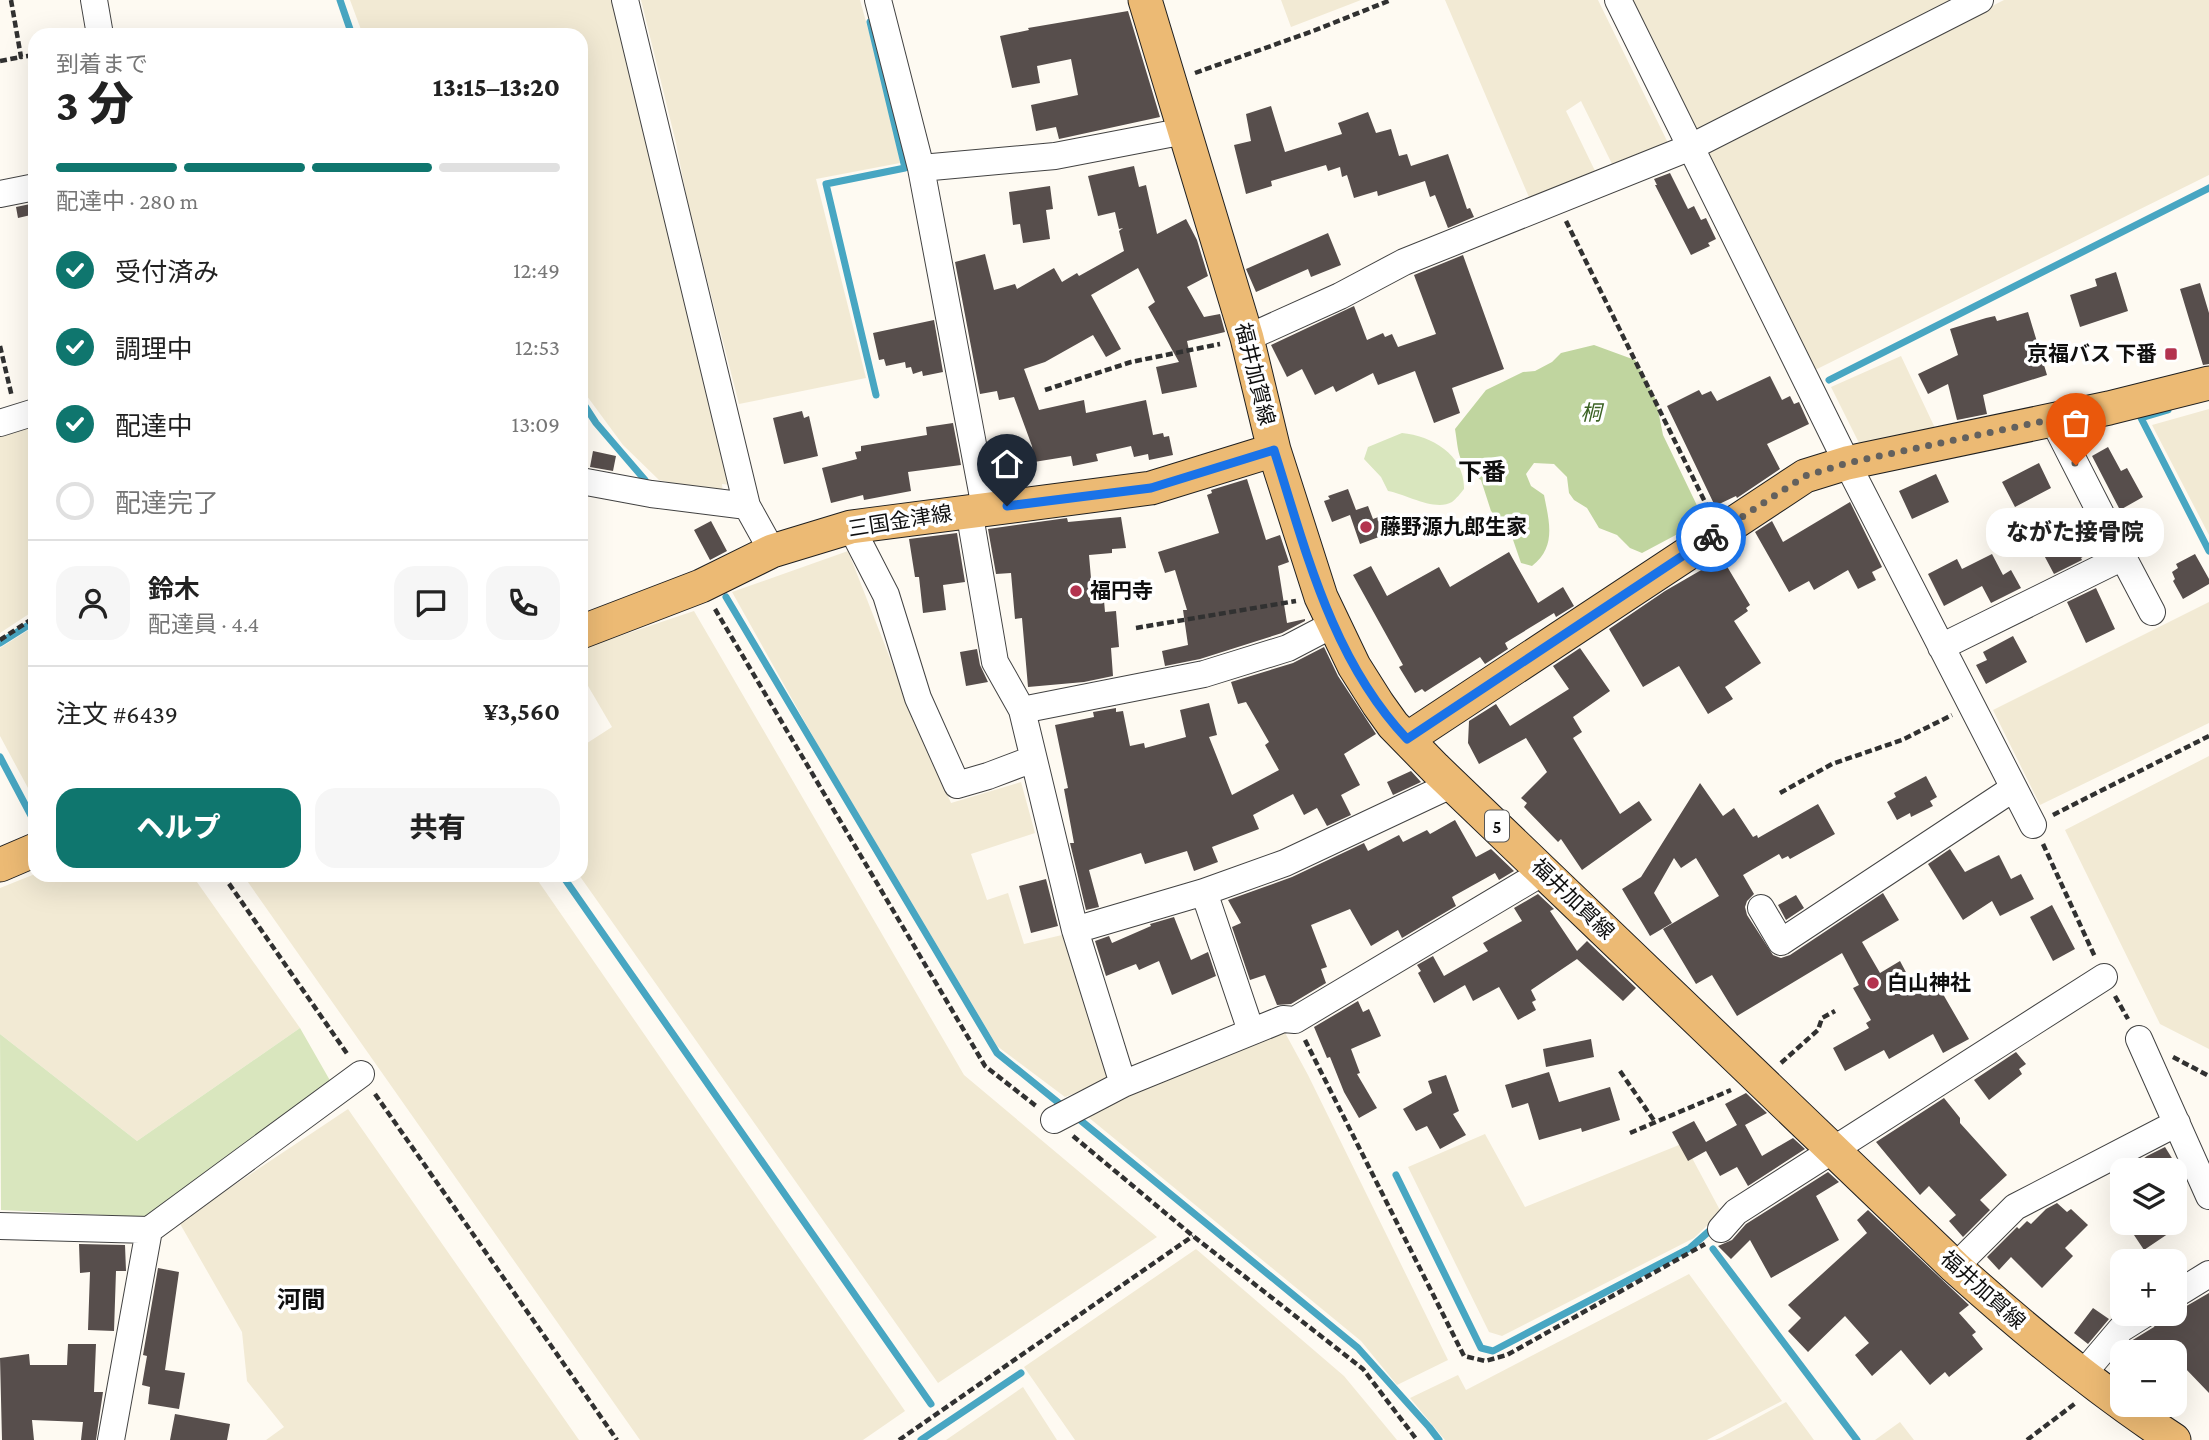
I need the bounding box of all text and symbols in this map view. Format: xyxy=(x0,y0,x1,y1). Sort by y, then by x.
text: 到着まで xyxy=(56,51,148,77)
text: 13:15–13:20 xyxy=(433,73,560,102)
text: 3 分 xyxy=(56,79,134,130)
text: 配達中 · 280 m xyxy=(56,188,198,214)
icon: check xyxy=(56,251,94,289)
text: 12:49 xyxy=(513,257,560,283)
text: 受付済み xyxy=(115,258,219,287)
street label: 福井加賀線 xyxy=(1231,320,1279,428)
icon: check xyxy=(56,328,94,366)
text: 12:53 xyxy=(515,334,560,360)
text: 調理中 xyxy=(115,335,193,364)
place label: 京福バス 下番 xyxy=(2027,342,2157,366)
marker: 京福バス 下番 xyxy=(2163,346,2179,362)
pin xyxy=(2046,393,2106,465)
park label: 桐 xyxy=(1581,401,1605,425)
icon: bag xyxy=(2057,404,2095,442)
icon: check xyxy=(56,405,94,443)
text: 13:09 xyxy=(512,411,560,437)
text: 配達中 xyxy=(115,412,193,441)
pin xyxy=(977,434,1037,506)
icon: home xyxy=(988,445,1026,483)
district label: 下番 xyxy=(1458,458,1506,485)
text: 配達完了 xyxy=(115,489,219,518)
street label: 三国金津線 xyxy=(846,501,954,541)
courier xyxy=(1676,502,1746,572)
callout: ながた接骨院 xyxy=(1987,507,2165,556)
place label: 藤野源九郎生家 xyxy=(1380,515,1527,539)
icon: bike xyxy=(1692,518,1730,556)
marker: 藤野源九郎生家 xyxy=(1358,519,1374,535)
text: ながた接骨院 xyxy=(2006,519,2144,545)
button: person xyxy=(56,566,130,640)
button: chat xyxy=(394,566,468,640)
button: phone xyxy=(486,566,560,640)
text: 鈴木 xyxy=(148,575,200,604)
place label: 福円寺 xyxy=(1090,579,1153,603)
marker: 福円寺 xyxy=(1068,583,1084,599)
text: 配達員 · 4.4 xyxy=(148,611,259,637)
text: ¥3,560 xyxy=(483,697,560,726)
text: 注文 #6439 xyxy=(56,700,178,729)
button: ヘルプ xyxy=(56,788,301,868)
button: 共有 xyxy=(315,788,560,868)
road number: 5 xyxy=(1485,810,1509,842)
street label: 福井加賀線 xyxy=(1527,854,1619,944)
place label: 白山神社 xyxy=(1887,971,1971,995)
marker: 白山神社 xyxy=(1865,975,1881,991)
map controls xyxy=(2110,1158,2187,1417)
button: layers xyxy=(2110,1158,2187,1235)
street label: 福井加賀線 xyxy=(1936,1246,2030,1334)
button: + xyxy=(2110,1249,2187,1326)
district label: 河間 xyxy=(277,1286,325,1313)
button: − xyxy=(2110,1340,2187,1417)

